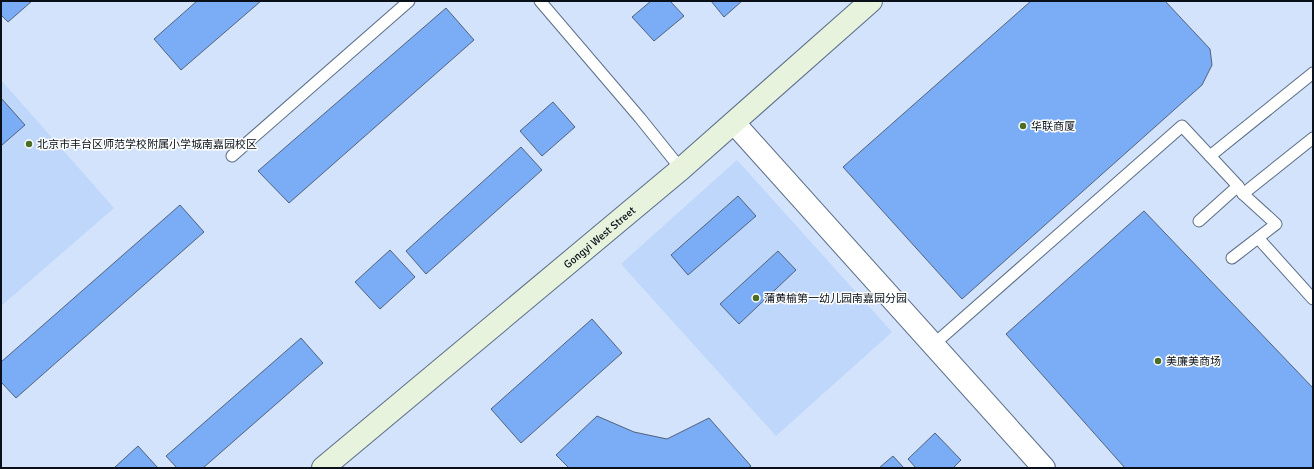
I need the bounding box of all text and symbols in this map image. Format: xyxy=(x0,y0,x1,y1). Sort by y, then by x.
place label: 华联商厦 xyxy=(1031,120,1075,133)
marker: 华联商厦 xyxy=(1018,121,1028,131)
place label: 北京市丰台区师范学校附属小学城南嘉园校区 xyxy=(37,138,257,151)
marker: 北京市丰台区师范学校附属小学城南嘉园校区 xyxy=(24,139,34,149)
street label: Gongyi West Street xyxy=(561,204,638,271)
place label: 蒲黄榆第一幼儿园南嘉园分园 xyxy=(764,292,907,305)
marker: 蒲黄榆第一幼儿园南嘉园分园 xyxy=(751,293,761,303)
place label: 美廉美商场 xyxy=(1166,355,1221,368)
marker: 美廉美商场 xyxy=(1153,356,1163,366)

